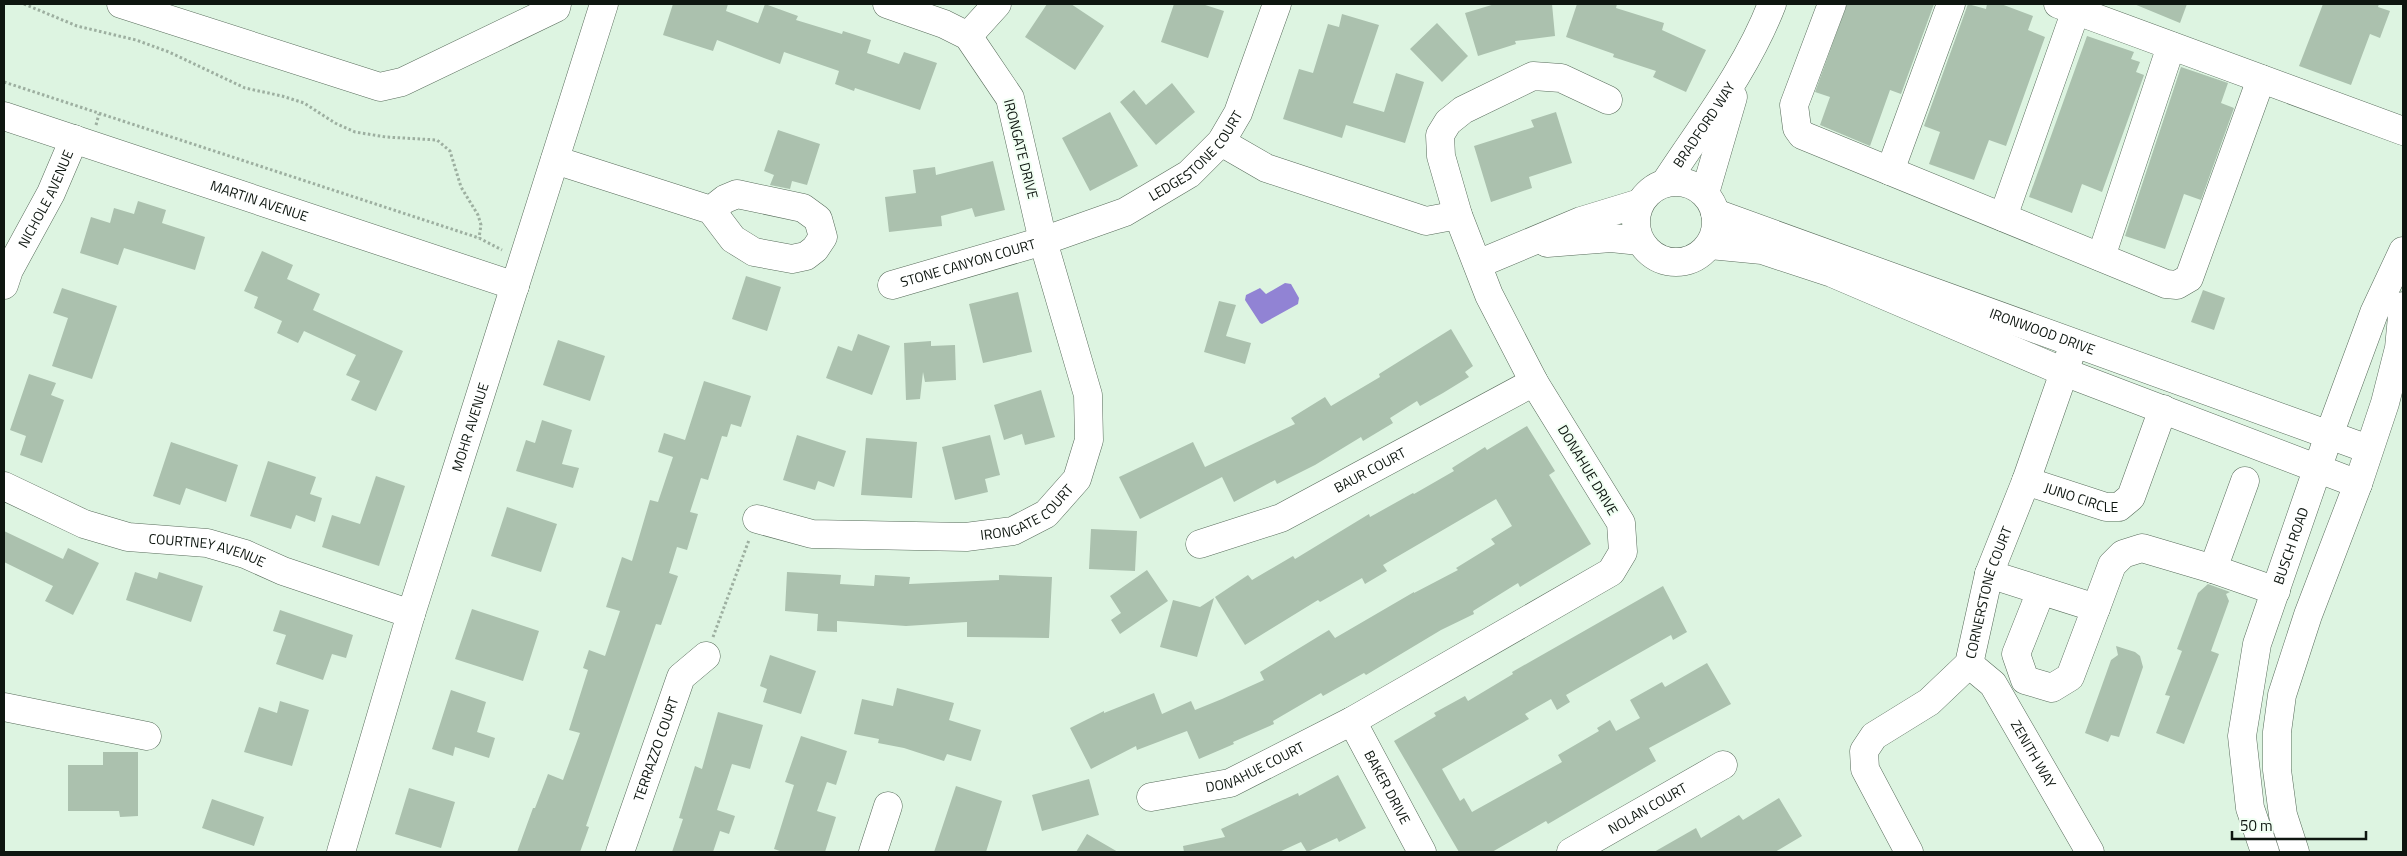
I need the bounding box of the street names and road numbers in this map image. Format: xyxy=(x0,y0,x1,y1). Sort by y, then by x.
street label: BRADFORD WAY xyxy=(1667,77,1740,172)
street label: IRONGATE DRIVE xyxy=(999,97,1044,201)
street label: LEDGESTONE COURT xyxy=(1144,106,1248,206)
street label: NICHOLE AVENUE xyxy=(12,146,78,251)
street label: MARTIN AVENUE xyxy=(208,174,311,227)
street label: STONE CANYON COURT xyxy=(897,233,1039,292)
street label: IRONWOOD DRIVE xyxy=(1987,302,2098,360)
street label: MOHR AVENUE xyxy=(446,380,494,474)
street label: DONAHUE DRIVE xyxy=(1553,420,1624,519)
street label: BAUR COURT xyxy=(1330,442,1410,498)
street label: JUNO CIRCLE xyxy=(2042,477,2118,517)
street label: IRONGATE COURT xyxy=(979,479,1078,545)
street label: BUSCH ROAD xyxy=(2267,504,2313,587)
street label: CORNERSTONE COURT xyxy=(1959,522,2017,661)
street label: COURTNEY AVENUE xyxy=(148,528,269,572)
street label: TERRAZZO COURT xyxy=(627,693,684,804)
street label: ZENITH WAY xyxy=(2006,716,2062,792)
street label: DONAHUE COURT xyxy=(1204,736,1308,797)
street label: BAKER DRIVE xyxy=(1359,746,1416,828)
street label: NOLAN COURT xyxy=(1604,777,1691,839)

